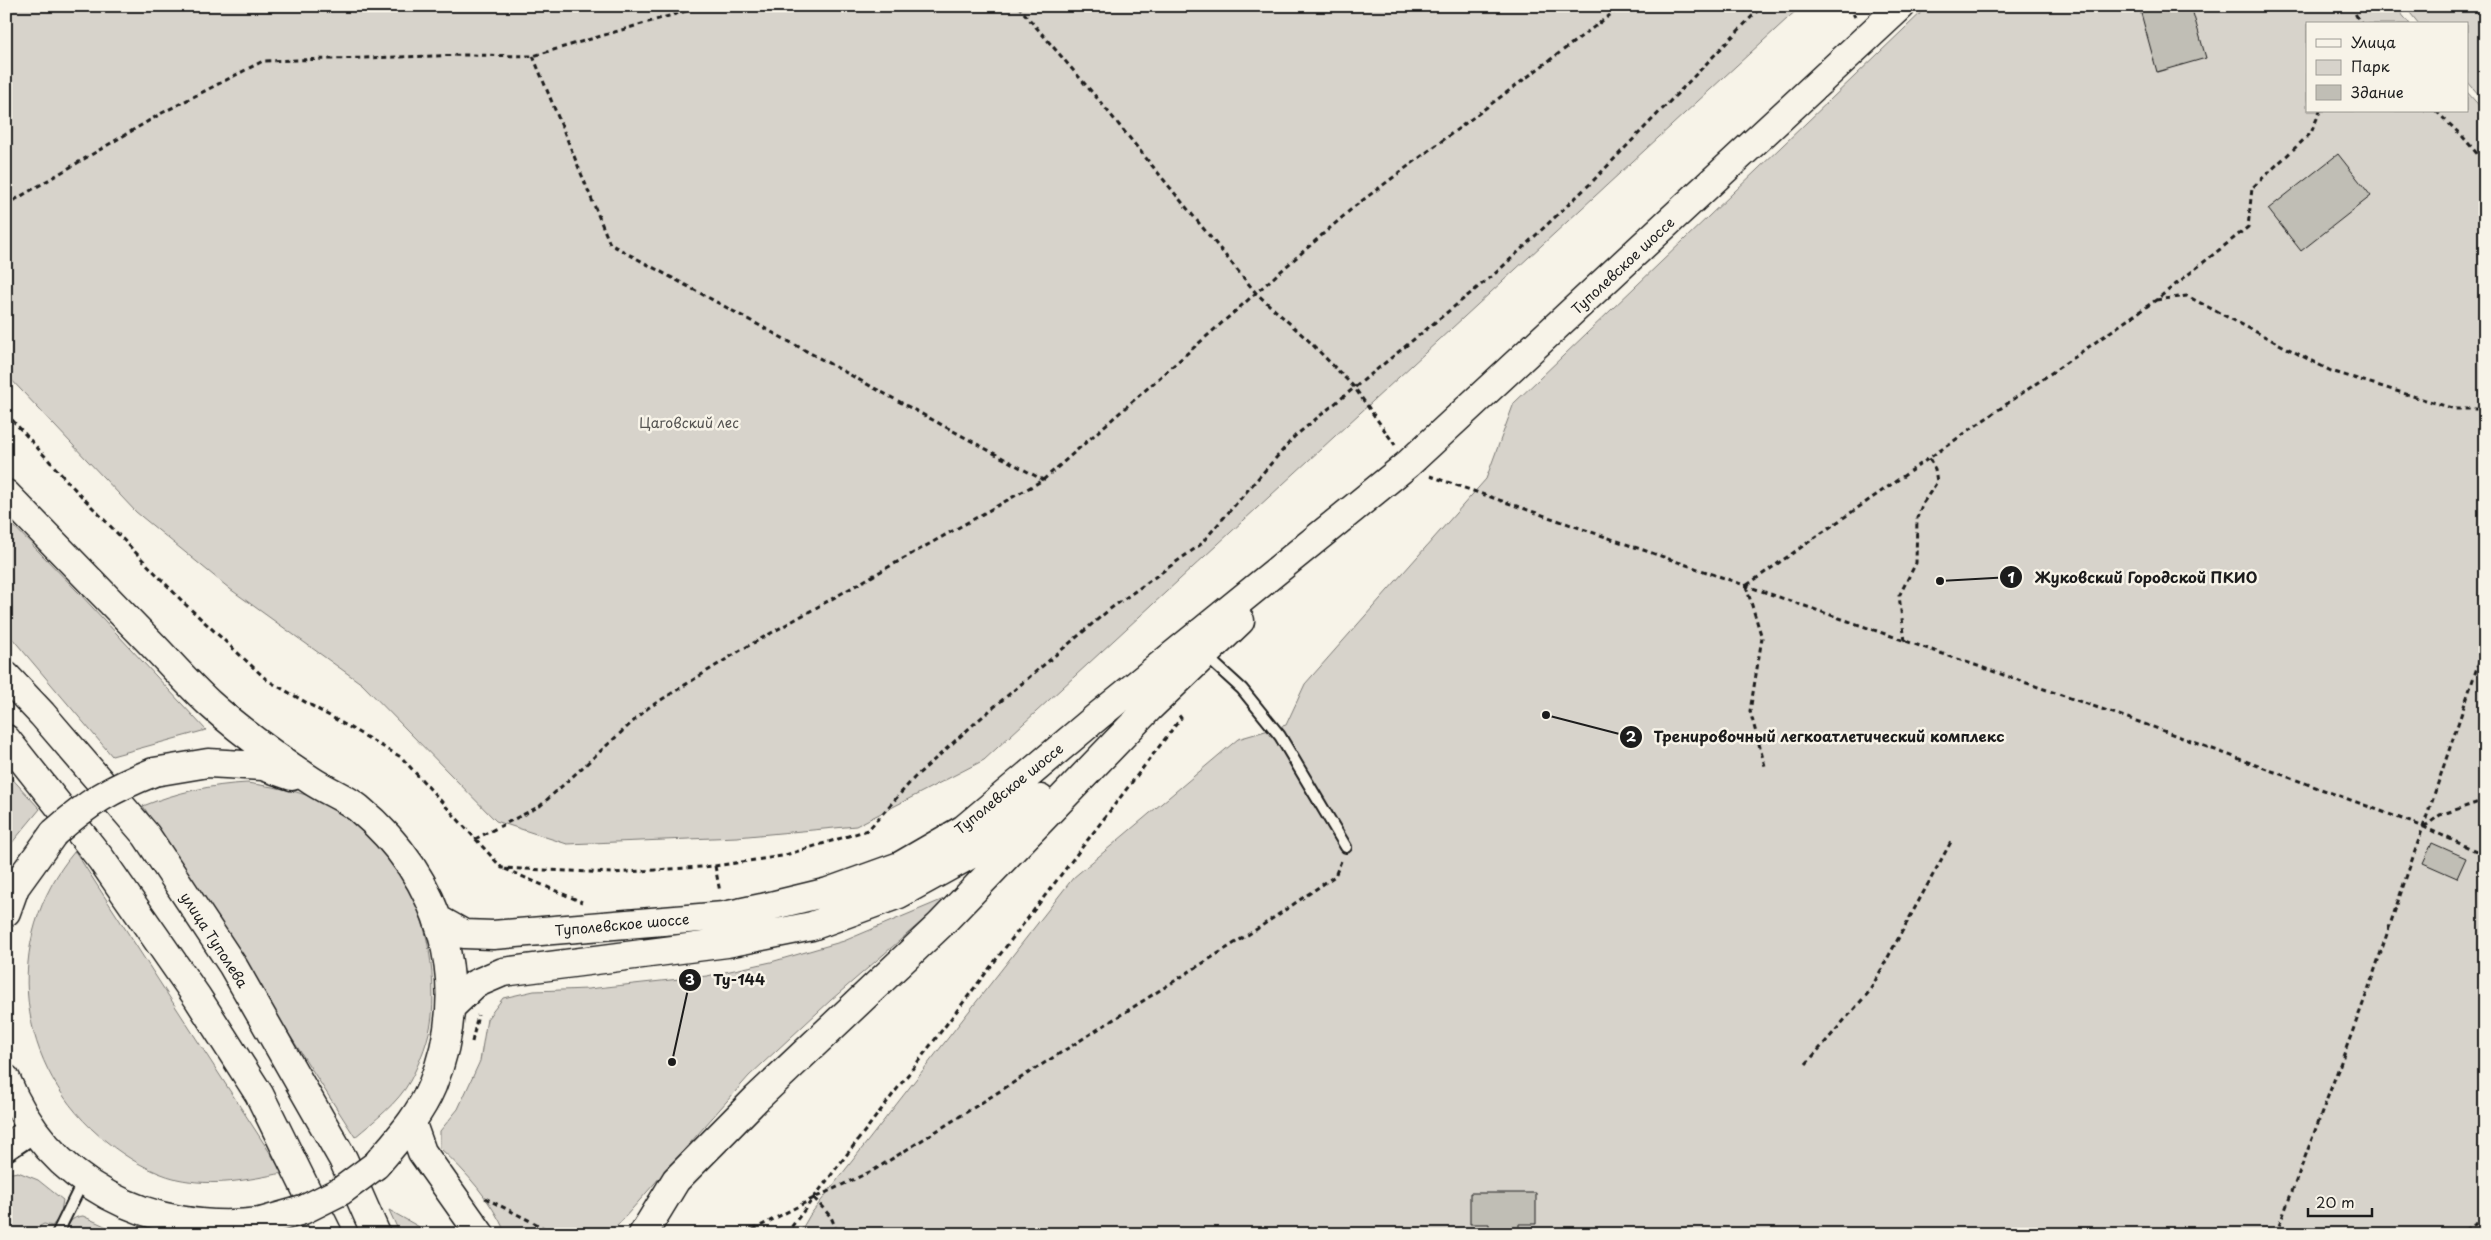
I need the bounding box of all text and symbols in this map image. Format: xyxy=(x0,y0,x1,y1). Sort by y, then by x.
legend xyxy=(2306,22,2468,112)
text: Улица xyxy=(2351,30,2396,53)
text: Парк xyxy=(2351,54,2390,77)
text: Здание xyxy=(2351,80,2404,103)
street label: Туполевское шоссе xyxy=(1566,212,1679,319)
park label: Цаговский лес xyxy=(639,412,739,433)
callout: Жуковский Городской ПКИО xyxy=(1999,562,2268,592)
text: 1 xyxy=(2007,565,2015,588)
text: Жуковский Городской ПКИО xyxy=(2034,565,2258,588)
callout: Тренировочный легкоатлетический комплекс xyxy=(1618,722,2015,752)
text: 2 xyxy=(1626,724,1637,747)
text: Тренировочный легкоатлетический комплекс xyxy=(1654,724,2004,747)
street label: Туполевское шоссе xyxy=(950,738,1068,839)
street label: улица Туполева xyxy=(176,888,253,992)
street label: Туполевское шоссе xyxy=(554,908,690,941)
callout: Ty-144 xyxy=(678,965,775,995)
text: 3 xyxy=(685,967,695,990)
text: Ty-144 xyxy=(713,967,765,990)
scale bar xyxy=(2308,1185,2372,1217)
text: 20 m xyxy=(2316,1190,2355,1213)

